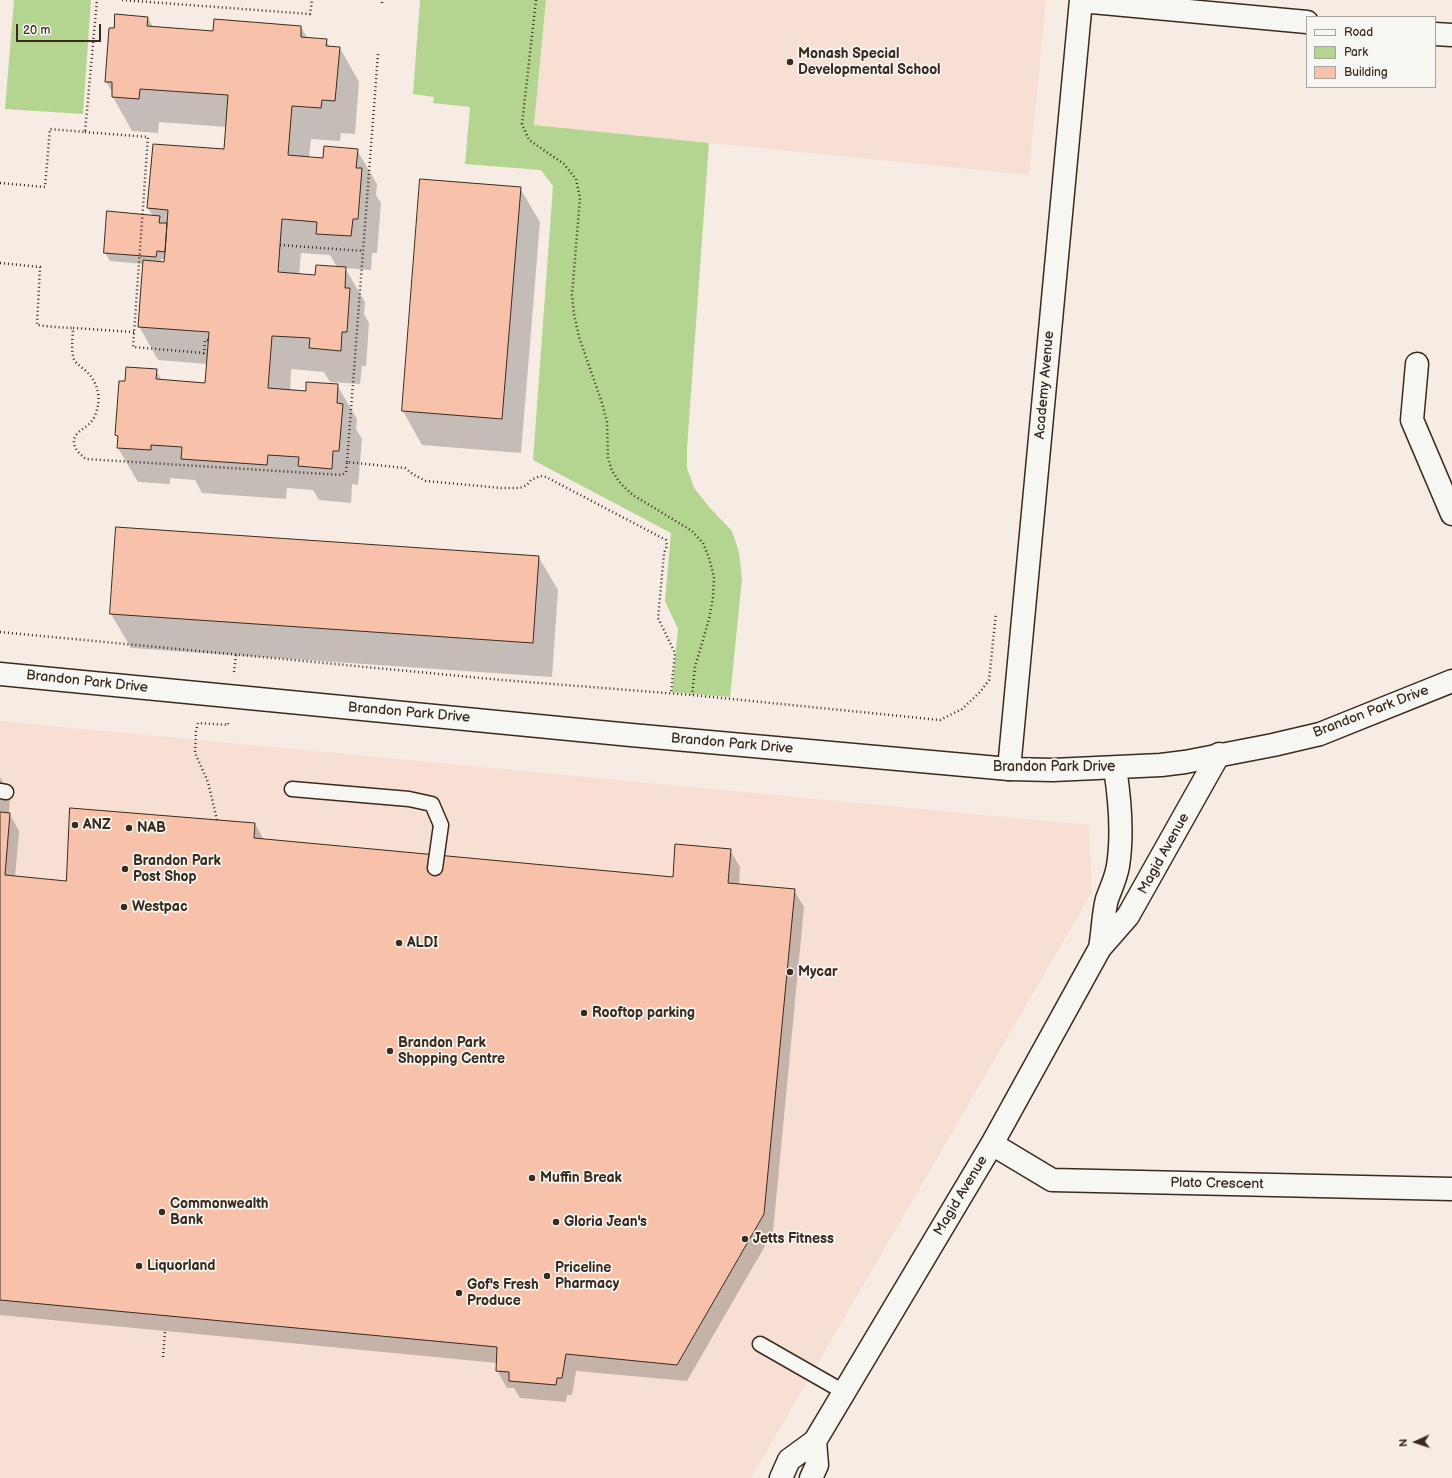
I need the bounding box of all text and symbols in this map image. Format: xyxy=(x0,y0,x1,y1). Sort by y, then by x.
scale bar xyxy=(18,16,103,42)
legend xyxy=(1306,16,1436,88)
text: 20 m xyxy=(23,23,50,38)
text: Road xyxy=(1344,25,1373,40)
text: Park xyxy=(1344,45,1368,60)
place label: Monash Special Developmental School xyxy=(798,46,941,78)
marker: Monash Special Developmental School xyxy=(785,57,795,67)
text: Building xyxy=(1344,65,1388,80)
street label: Academy Avenue xyxy=(1032,330,1058,440)
street label: Brandon Park Drive xyxy=(25,667,149,697)
street label: Brandon Park Drive xyxy=(1311,682,1431,742)
street label: Brandon Park Drive xyxy=(347,699,471,727)
street label: Brandon Park Drive xyxy=(670,730,794,758)
street label: Brandon Park Drive xyxy=(993,759,1115,775)
street label: Magid Avenue xyxy=(1135,811,1193,897)
place label: ANZ xyxy=(83,817,111,833)
marker: ANZ xyxy=(70,820,80,830)
place label: NAB xyxy=(137,820,166,836)
marker: NAB xyxy=(124,823,134,833)
place label: Brandon Park Post Shop xyxy=(133,853,221,886)
marker: Brandon Park Post Shop xyxy=(120,864,130,874)
place label: Westpac xyxy=(132,899,188,915)
marker: Westpac xyxy=(119,902,129,912)
place label: ALDI xyxy=(407,935,438,951)
marker: ALDI xyxy=(394,938,404,948)
place label: Mycar xyxy=(798,964,838,980)
marker: Mycar xyxy=(785,967,795,977)
place label: Rooftop parking xyxy=(592,1005,695,1021)
marker: Rooftop parking xyxy=(579,1008,589,1018)
place label: Brandon Park Shopping Centre xyxy=(398,1035,505,1068)
marker: Brandon Park Shopping Centre xyxy=(385,1046,395,1056)
street label: Magid Avenue xyxy=(931,1153,991,1239)
place label: Muffin Break xyxy=(540,1170,622,1186)
marker: Muffin Break xyxy=(527,1173,537,1183)
street label: Plato Crescent xyxy=(1170,1175,1264,1193)
place label: Commonwealth Bank xyxy=(170,1196,269,1228)
marker: Commonwealth Bank xyxy=(157,1207,167,1217)
place label: Gloria Jean's xyxy=(564,1214,647,1230)
marker: Gloria Jean's xyxy=(551,1217,561,1227)
place label: Jetts Fitness xyxy=(753,1231,834,1247)
marker: Jetts Fitness xyxy=(740,1234,750,1244)
place label: Liquorland xyxy=(147,1258,216,1274)
place label: Priceline Pharmacy xyxy=(555,1260,619,1292)
marker: Liquorland xyxy=(134,1261,144,1271)
marker: Priceline Pharmacy xyxy=(542,1271,552,1281)
place label: Gof's Fresh Produce xyxy=(467,1277,539,1310)
marker: Gof's Fresh Produce xyxy=(454,1288,464,1298)
north arrow xyxy=(1396,1422,1436,1462)
text: N xyxy=(1397,1438,1410,1447)

